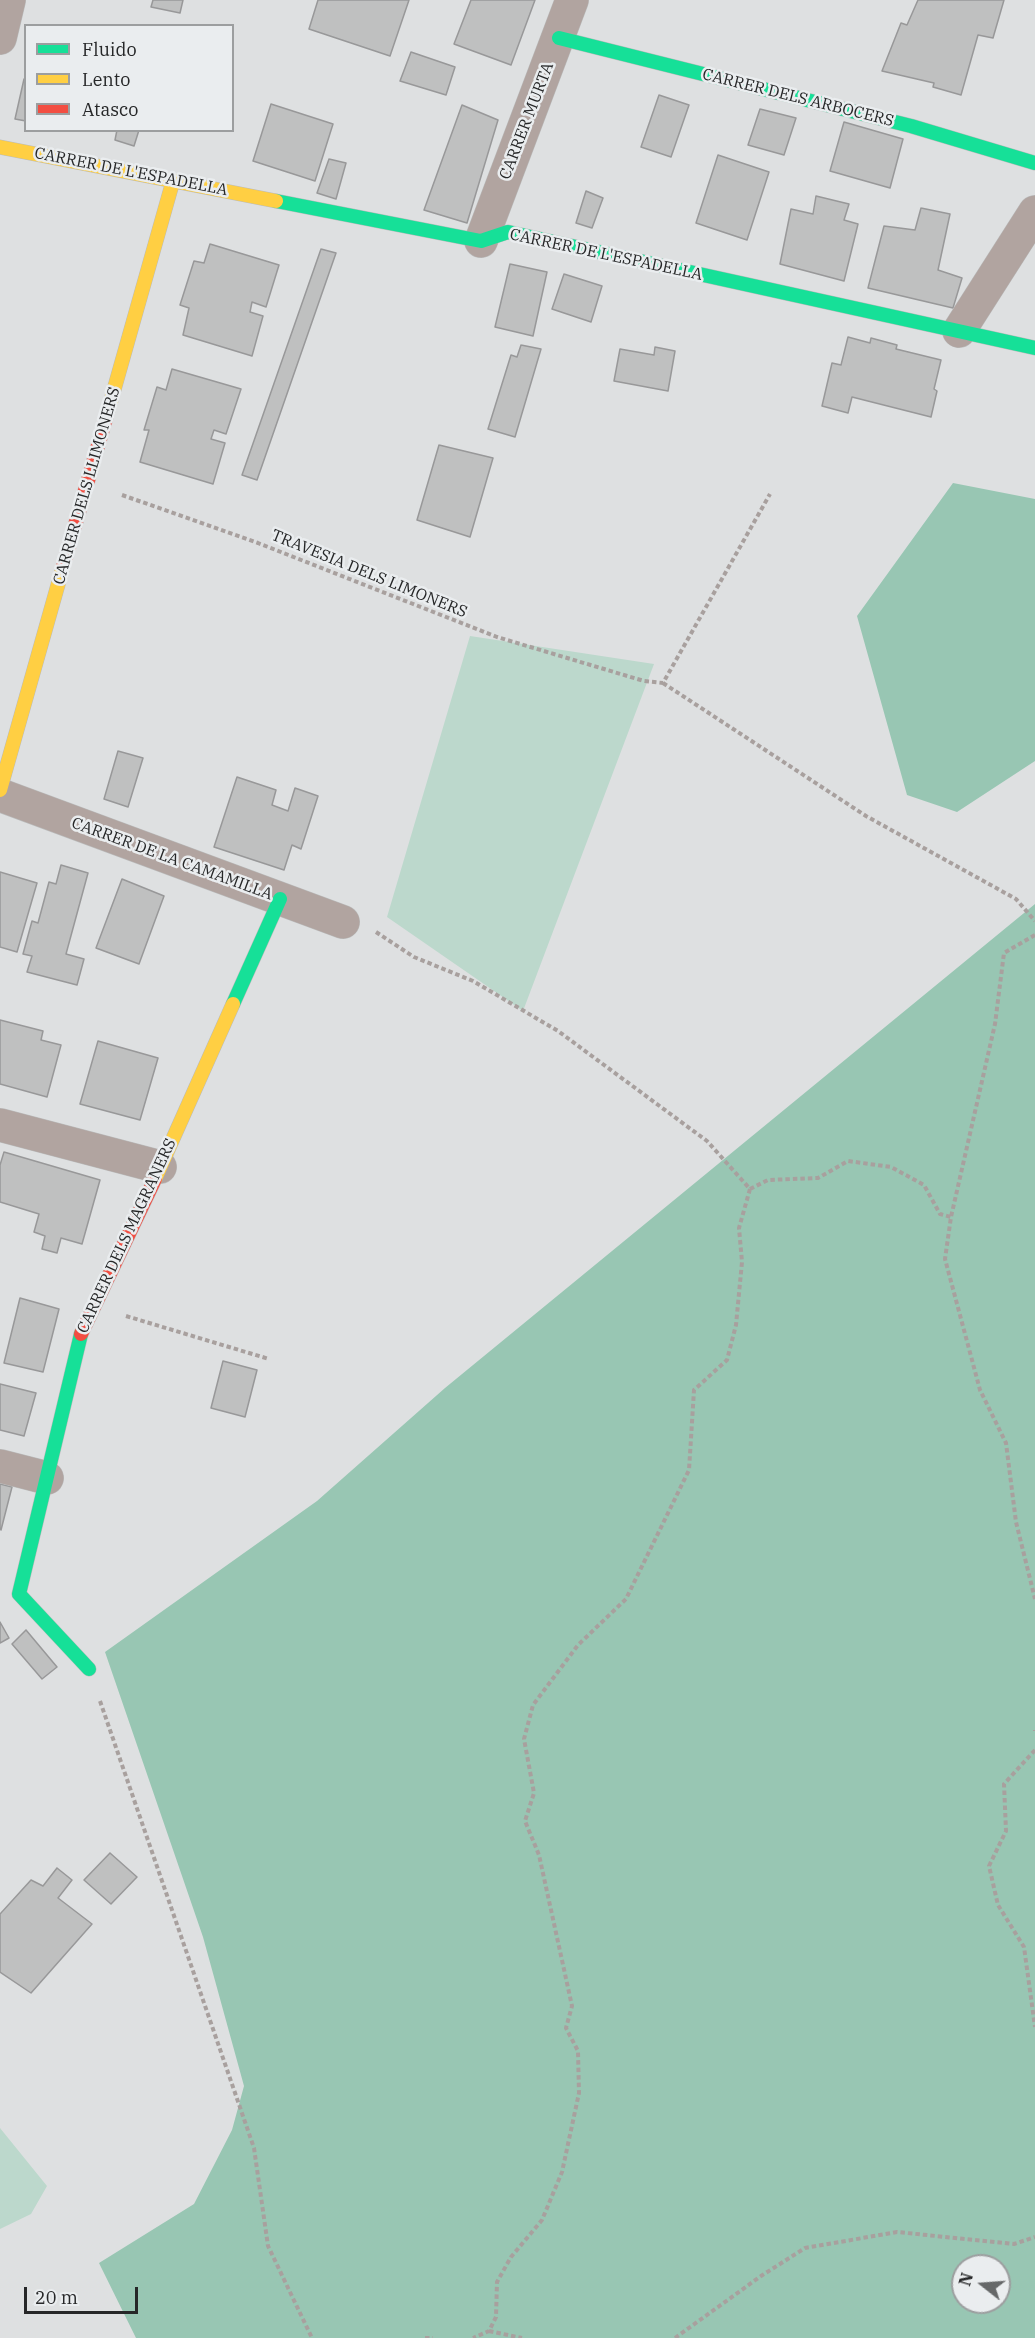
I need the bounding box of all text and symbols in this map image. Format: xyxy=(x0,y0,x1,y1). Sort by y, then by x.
legend xyxy=(24,24,234,132)
text: Fluido xyxy=(82,38,137,61)
street label: CARRER MURTA xyxy=(496,60,558,182)
street label: CARRER DELS ARBOCERS xyxy=(700,65,896,131)
text: Lento xyxy=(82,68,130,91)
text: Atasco xyxy=(82,98,138,121)
street label: CARRER DE L'ESPADELLA xyxy=(33,144,229,200)
street label: CARRER DE L'ESPADELLA xyxy=(508,225,704,285)
street label: CARRER DELS LLIMONERS xyxy=(50,385,124,587)
street label: TRAVESIA DELS LIMONERS xyxy=(268,526,470,622)
street label: CARRER DE LA CAMAMILLA xyxy=(69,814,275,904)
street label: CARRER DELS MAGRANERS xyxy=(73,1136,181,1336)
north arrow xyxy=(951,2254,1011,2314)
text: N xyxy=(954,2270,977,2288)
scale bar xyxy=(27,2275,141,2313)
text: 20 m xyxy=(35,2286,78,2309)

